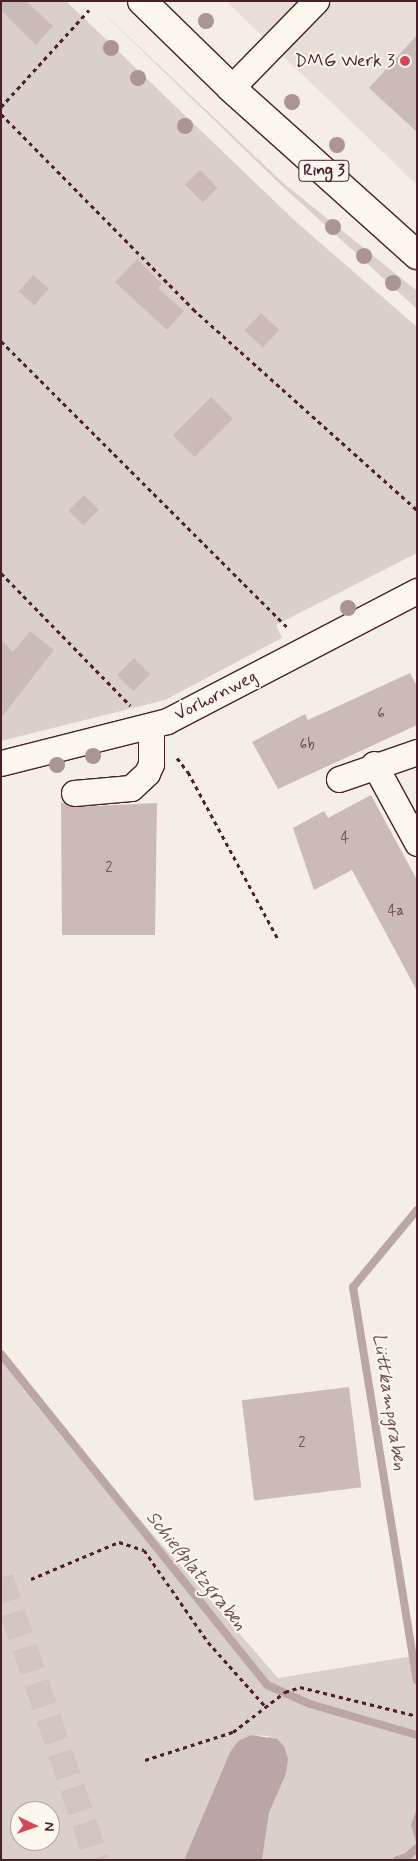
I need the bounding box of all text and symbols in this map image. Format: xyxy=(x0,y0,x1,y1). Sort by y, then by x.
place label: DMG Werk 3 xyxy=(295,50,395,72)
marker: DMG Werk 3 xyxy=(399,55,411,67)
road number: Ring 3 xyxy=(298,158,350,185)
street label: Vorhornweg xyxy=(171,666,261,726)
house number: 6 xyxy=(377,706,385,724)
house number: 6b xyxy=(299,737,315,755)
house number: 4 xyxy=(341,830,349,848)
house number: 2 xyxy=(105,860,113,878)
house number: 4a xyxy=(388,903,404,921)
water label: Lüttkampgraben xyxy=(367,1332,411,1472)
house number: 2 xyxy=(298,1435,306,1453)
water label: Schießplatzgraben xyxy=(141,1507,251,1635)
north arrow xyxy=(10,1801,60,1851)
text: N xyxy=(40,1822,58,1832)

